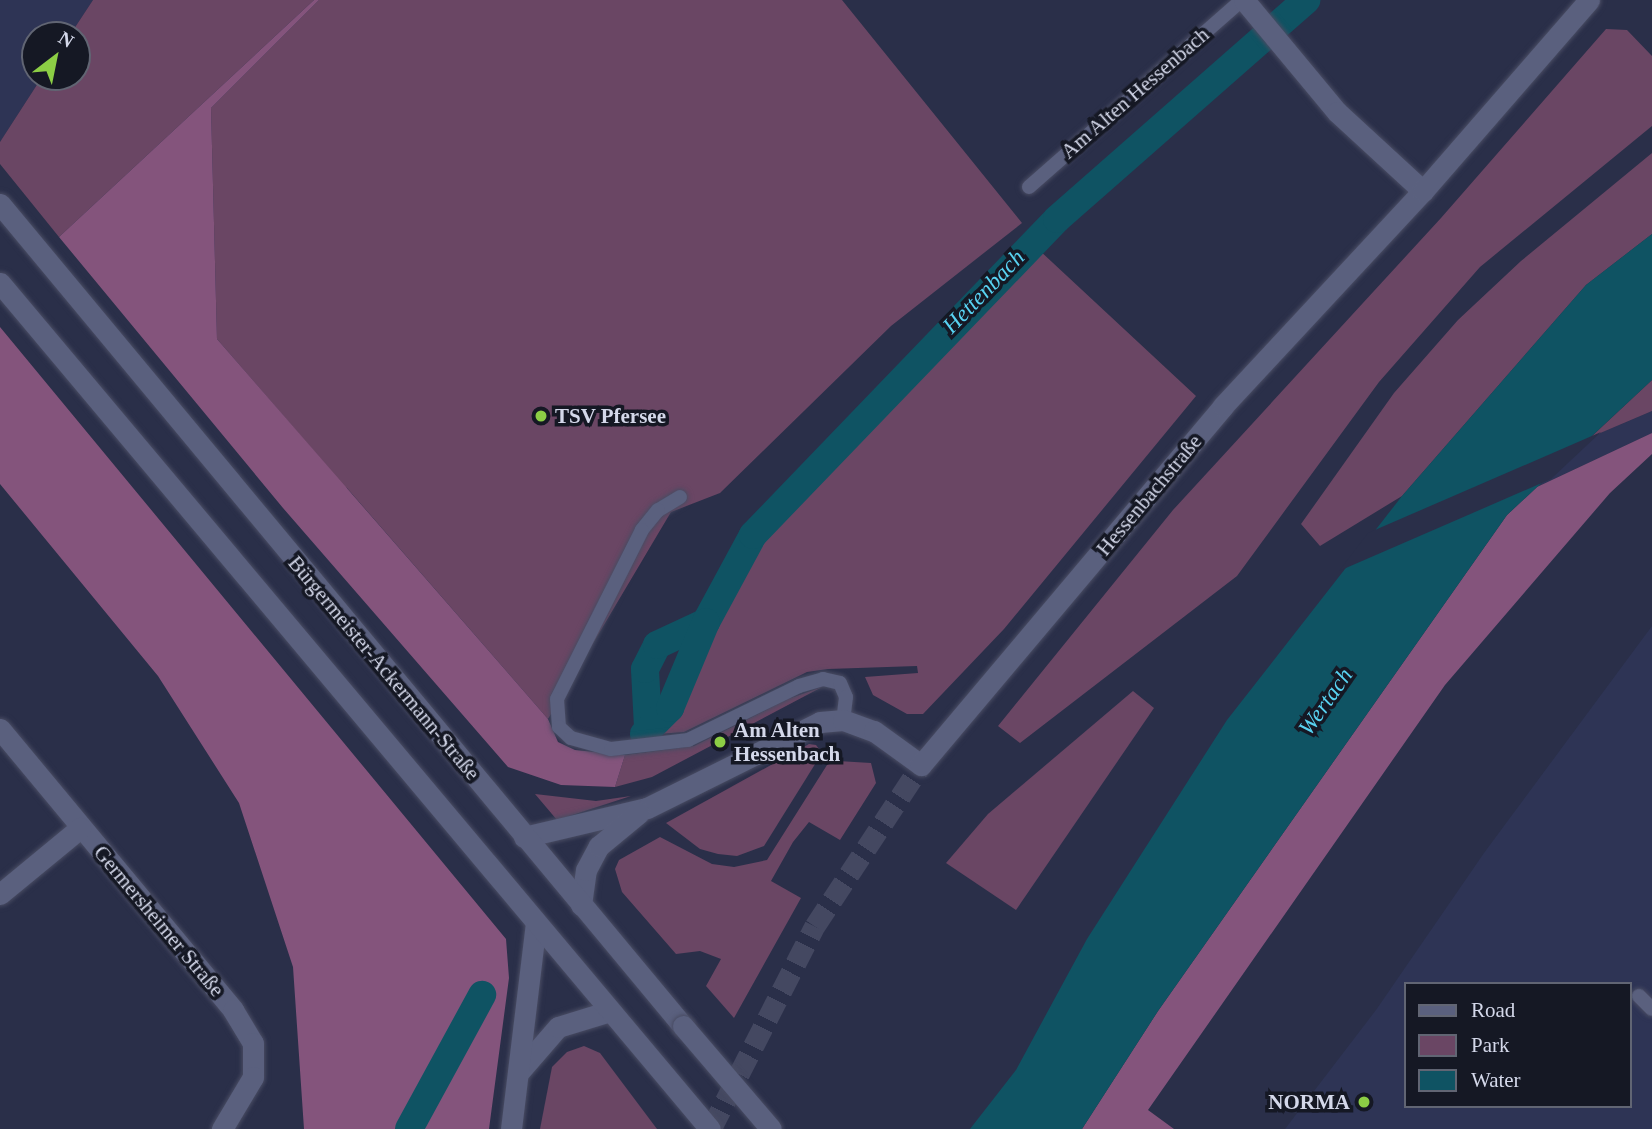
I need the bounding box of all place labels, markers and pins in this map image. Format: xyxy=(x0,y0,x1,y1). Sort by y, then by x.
place label: TSV Pfersee xyxy=(555,403,666,429)
marker: TSV Pfersee xyxy=(533,408,549,424)
place label: Am Alten Hessenbach xyxy=(734,717,840,767)
marker: Am Alten Hessenbach xyxy=(712,734,728,750)
place label: NORMA xyxy=(1268,1089,1350,1115)
marker: NORMA xyxy=(1356,1094,1372,1110)

